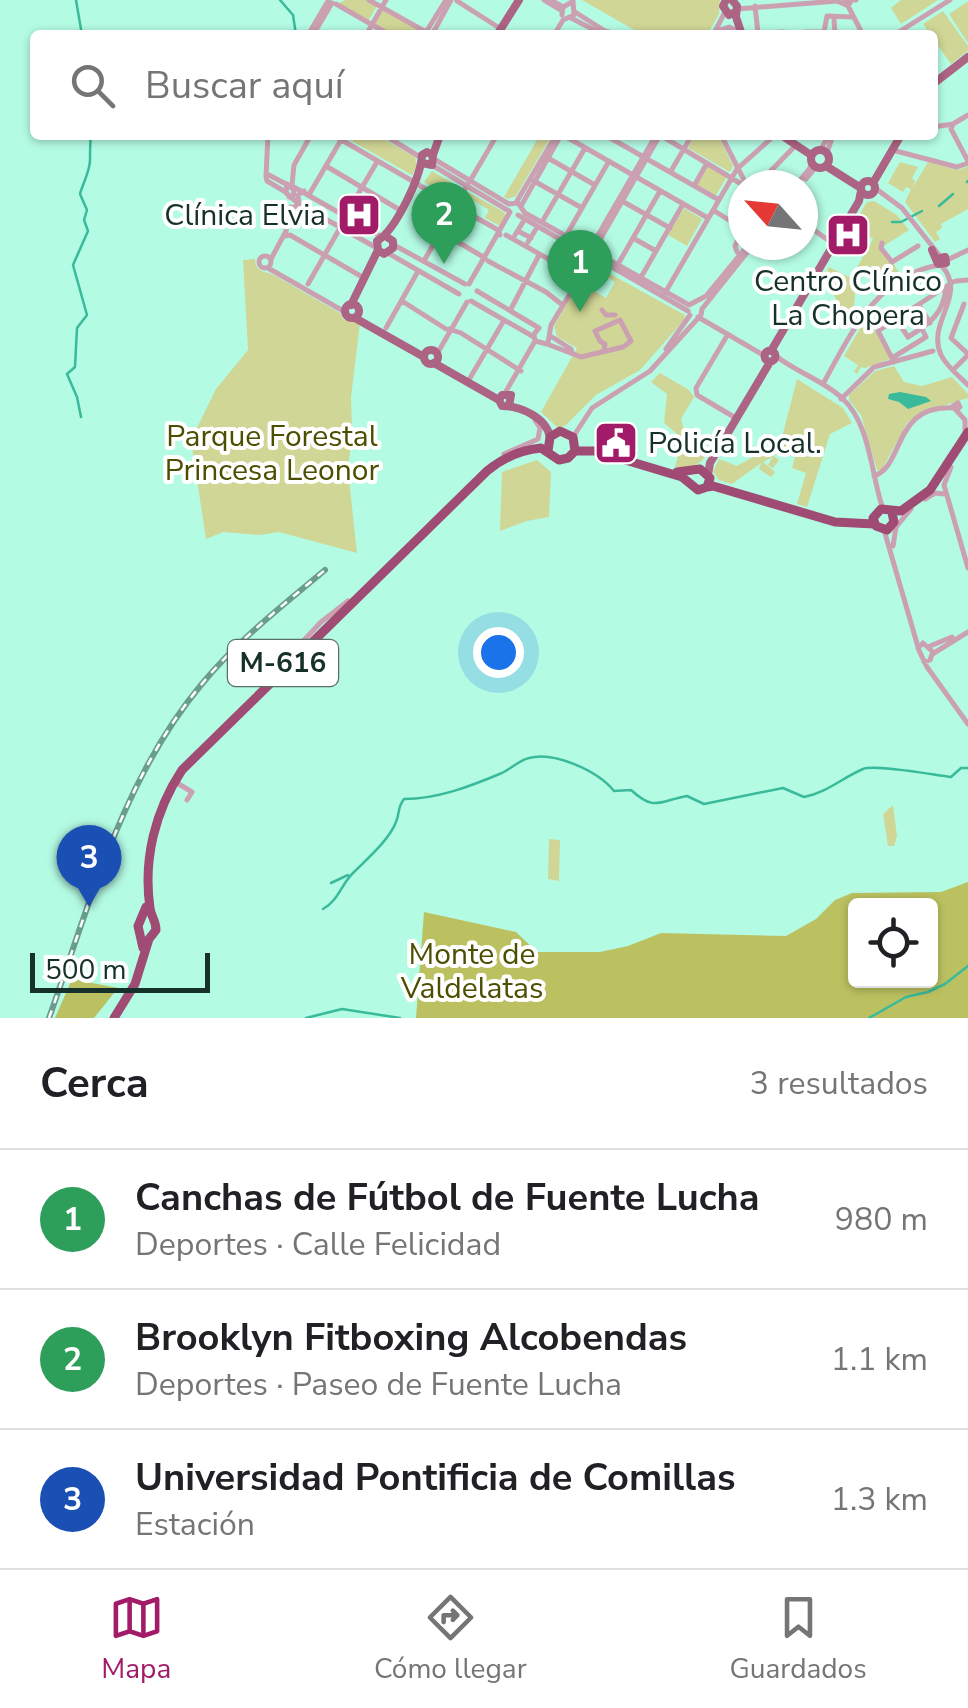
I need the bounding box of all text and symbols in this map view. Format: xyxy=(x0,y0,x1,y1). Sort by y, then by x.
search box xyxy=(30,30,938,140)
icon: search xyxy=(65,58,120,113)
text: Buscar aquí xyxy=(145,60,344,111)
north arrow xyxy=(728,170,818,260)
pin: 2 xyxy=(412,182,476,264)
hospital icon: Clínica Elvia xyxy=(336,192,382,238)
place label: Clínica Elvia xyxy=(164,195,326,236)
hospital icon: Centro Clínico La Chopera xyxy=(825,212,871,258)
pin: 1 xyxy=(548,230,612,312)
place label: Centro Clínico La Chopera xyxy=(754,261,942,336)
park label: Parque Forestal Princesa Leonor xyxy=(165,416,379,491)
public building icon: Policía Local. xyxy=(593,420,639,466)
place label: Policía Local. xyxy=(648,423,822,464)
your location xyxy=(473,627,524,678)
road number: M-616 xyxy=(228,640,338,686)
pin: 3 xyxy=(56,824,122,907)
map controls xyxy=(848,898,938,988)
button: locate xyxy=(848,898,938,988)
park label: Monte de Valdelatas xyxy=(400,934,543,1009)
scale bar xyxy=(30,948,210,993)
text: 500 m xyxy=(45,951,127,989)
text: Cerca xyxy=(40,1055,149,1112)
text: 3 resultados xyxy=(750,1062,928,1105)
text: Canchas de Fútbol de Fuente Lucha xyxy=(135,1172,760,1223)
text: 1 xyxy=(63,1198,82,1241)
text: 980 m xyxy=(835,1198,928,1241)
text: Deportes · Calle Felicidad xyxy=(135,1223,501,1266)
text: Brooklyn Fitboxing Alcobendas xyxy=(135,1312,687,1363)
text: 2 xyxy=(63,1338,82,1381)
text: 1.1 km xyxy=(831,1338,928,1381)
text: Deportes · Paseo de Fuente Lucha xyxy=(135,1363,622,1406)
text: Universidad Pontificia de Comillas xyxy=(135,1452,736,1503)
text: 3 xyxy=(63,1478,82,1521)
text: 1.3 km xyxy=(831,1478,928,1521)
text: Estación xyxy=(135,1503,255,1546)
tab: Mapa xyxy=(101,1590,171,1688)
tab: Cómo llegar xyxy=(374,1590,527,1688)
tab: Guardados xyxy=(729,1590,867,1688)

